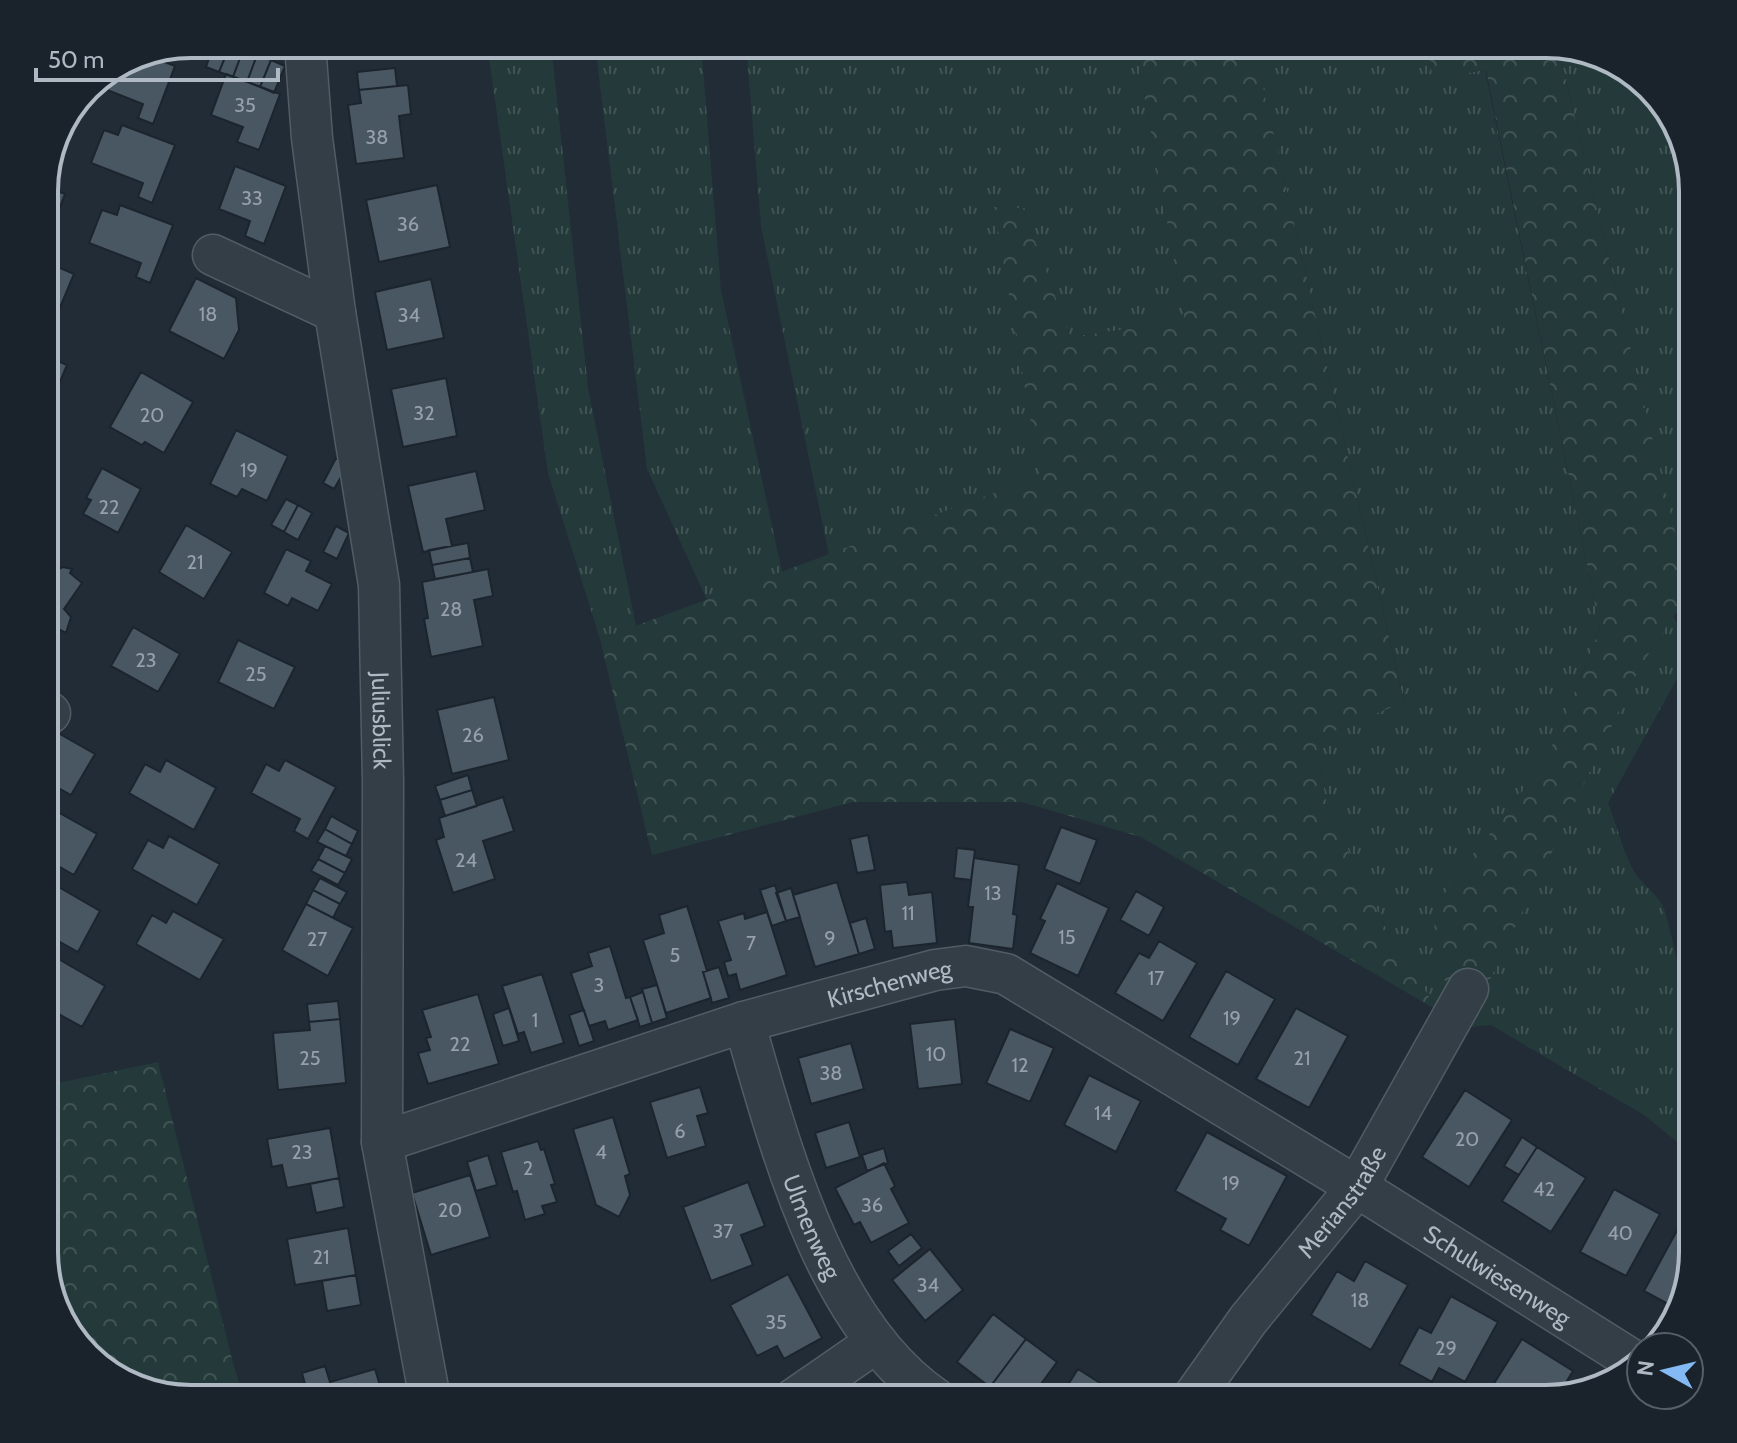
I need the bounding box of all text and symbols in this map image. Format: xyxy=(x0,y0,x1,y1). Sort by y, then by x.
scale bar xyxy=(36,32,278,82)
text: 50 m xyxy=(48,45,104,74)
house number: 35 xyxy=(234,93,256,117)
house number: 38 xyxy=(366,125,388,149)
house number: 33 xyxy=(241,186,263,210)
house number: 36 xyxy=(397,212,419,236)
house number: 18 xyxy=(199,302,217,326)
house number: 34 xyxy=(398,303,421,327)
house number: 32 xyxy=(413,401,435,425)
house number: 20 xyxy=(140,403,164,427)
house number: 19 xyxy=(240,458,258,482)
house number: 22 xyxy=(99,495,119,519)
house number: 21 xyxy=(187,550,204,574)
house number: 28 xyxy=(440,597,462,621)
house number: 23 xyxy=(135,648,157,672)
house number: 25 xyxy=(245,662,267,686)
street label: Juliusblick xyxy=(366,671,397,770)
house number: 26 xyxy=(462,723,484,747)
house number: 24 xyxy=(455,848,477,872)
house number: 13 xyxy=(984,881,1002,905)
house number: 11 xyxy=(901,901,915,925)
house number: 15 xyxy=(1058,925,1076,949)
house number: 9 xyxy=(824,926,836,950)
house number: 27 xyxy=(307,927,327,951)
house number: 7 xyxy=(746,931,756,955)
house number: 5 xyxy=(670,943,680,967)
street label: Kirschenweg xyxy=(824,953,954,1013)
house number: 17 xyxy=(1148,966,1164,990)
house number: 3 xyxy=(594,973,604,997)
house number: 19 xyxy=(1223,1006,1241,1030)
house number: 1 xyxy=(532,1008,538,1032)
house number: 22 xyxy=(450,1032,470,1056)
house number: 10 xyxy=(926,1042,946,1066)
house number: 25 xyxy=(299,1046,321,1070)
house number: 21 xyxy=(1294,1046,1311,1070)
house number: 12 xyxy=(1012,1053,1029,1077)
house number: 38 xyxy=(820,1061,842,1085)
house number: 14 xyxy=(1094,1101,1112,1125)
house number: 6 xyxy=(674,1119,686,1143)
house number: 20 xyxy=(1455,1127,1479,1151)
house number: 23 xyxy=(291,1140,313,1164)
house number: 4 xyxy=(595,1140,607,1164)
street label: Merianstraße xyxy=(1291,1140,1392,1263)
house number: 2 xyxy=(523,1156,533,1180)
street label: Ulmenweg xyxy=(777,1171,848,1285)
house number: 19 xyxy=(1222,1171,1240,1195)
house number: 42 xyxy=(1533,1177,1555,1201)
house number: 36 xyxy=(861,1193,883,1217)
house number: 20 xyxy=(438,1198,462,1222)
street label: Schulwiesenweg xyxy=(1419,1218,1577,1333)
house number: 37 xyxy=(713,1219,733,1243)
house number: 40 xyxy=(1607,1221,1633,1245)
house number: 21 xyxy=(313,1245,330,1269)
house number: 34 xyxy=(917,1273,940,1297)
house number: 18 xyxy=(1351,1288,1369,1312)
house number: 35 xyxy=(765,1310,787,1334)
north arrow xyxy=(1625,1331,1705,1411)
house number: 29 xyxy=(1435,1336,1457,1360)
text: N xyxy=(1631,1359,1660,1378)

